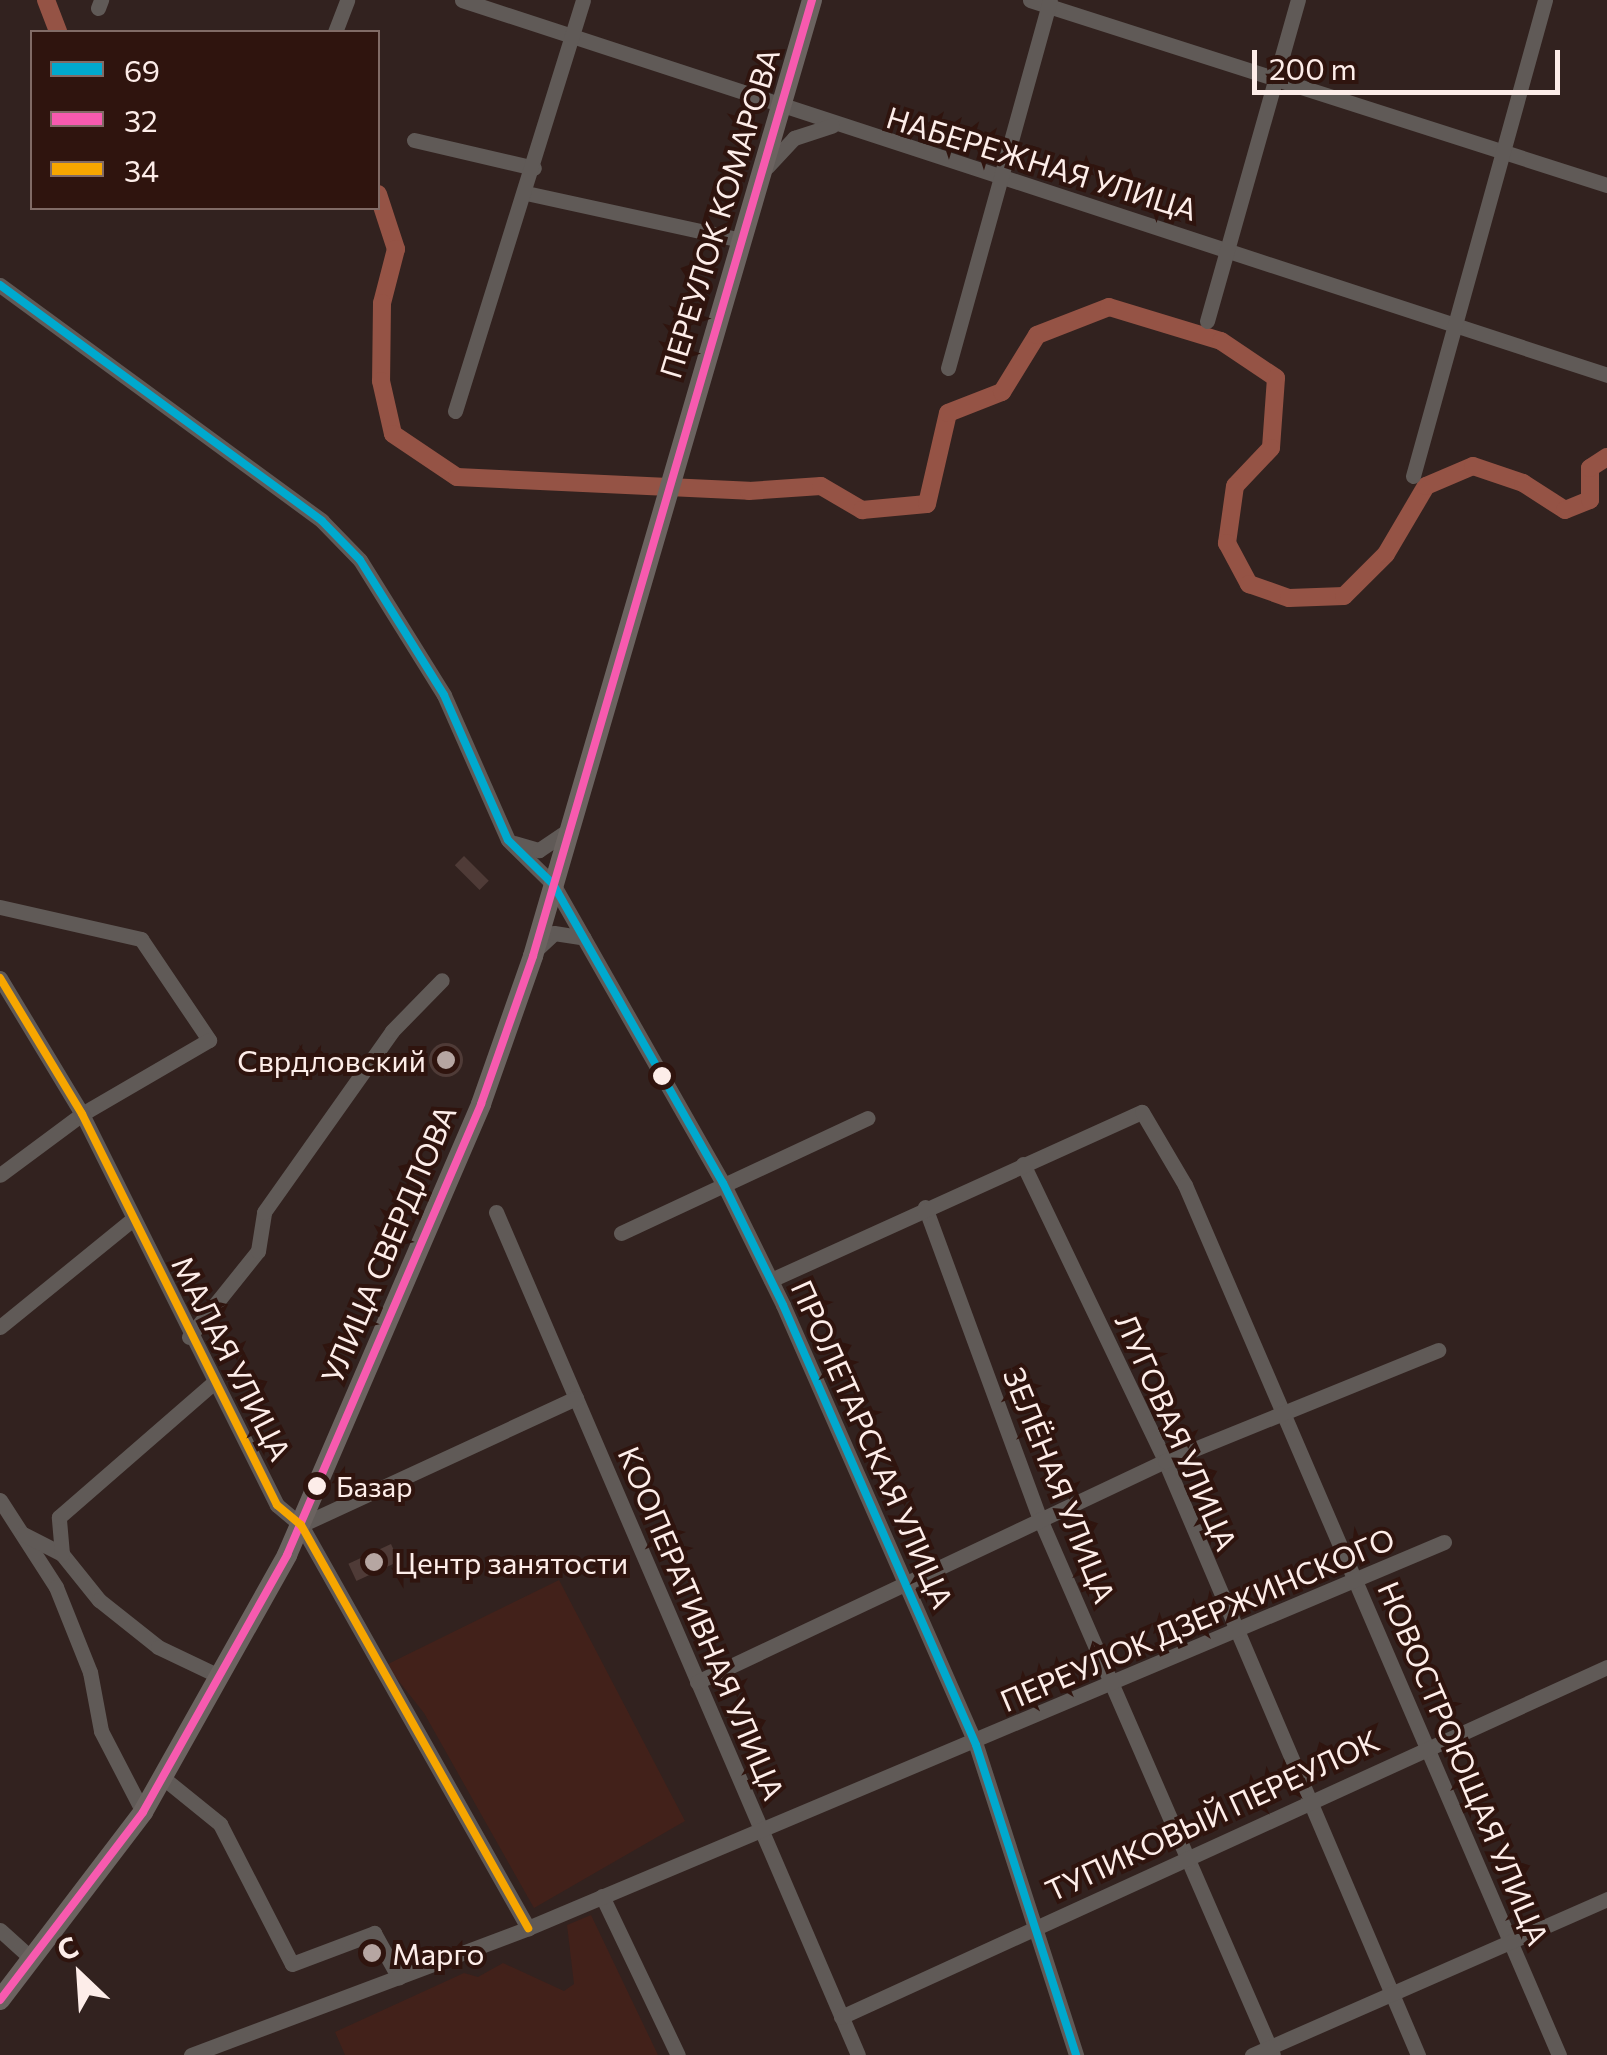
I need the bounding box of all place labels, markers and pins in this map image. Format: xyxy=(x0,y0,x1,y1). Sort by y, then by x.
place label: Сврдловский xyxy=(237,1042,426,1078)
marker: Сврдловский xyxy=(435,1049,457,1071)
unlabelled marker xyxy=(652,1066,672,1086)
place label: Базар xyxy=(336,1469,412,1503)
marker: Базар xyxy=(307,1476,327,1496)
place label: Центр занятости xyxy=(394,1544,628,1580)
marker: Центр занятости xyxy=(363,1551,385,1573)
place label: Марго xyxy=(392,1935,484,1971)
marker: Марго xyxy=(361,1942,383,1964)

